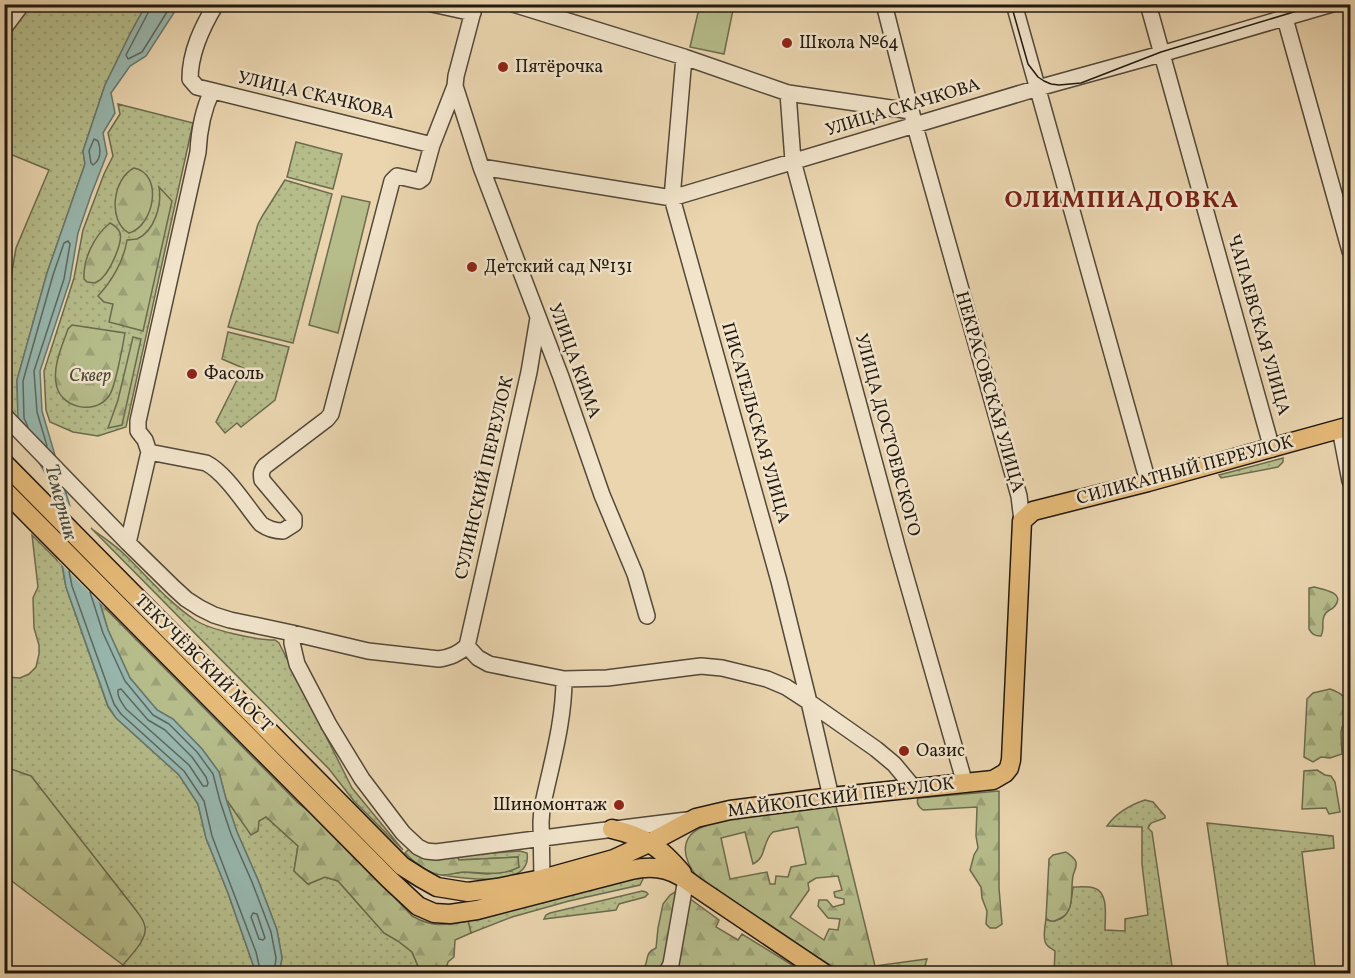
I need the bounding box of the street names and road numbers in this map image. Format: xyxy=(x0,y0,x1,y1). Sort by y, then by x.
street label: УЛИЦА СКАЧКОВА xyxy=(235,66,397,126)
street label: УЛИЦА СКАЧКОВА xyxy=(823,73,984,143)
street label: ЧАПАЕВСКАЯ УЛИЦА xyxy=(1220,231,1296,419)
street label: НЕКРАСОВСКАЯ УЛИЦА xyxy=(948,288,1030,496)
street label: УЛИЦА КИМА xyxy=(542,300,607,422)
street label: ПИСАТЕЛЬСКАЯ УЛИЦА xyxy=(714,320,796,527)
street label: УЛИЦА ДОСТОЕВСКОГО xyxy=(848,331,926,539)
street label: СУЛИНСКИЙ ПЕРЕУЛОК xyxy=(449,374,521,582)
street label: СИЛИКАТНЫЙ ПЕРЕУЛОК xyxy=(1074,430,1296,512)
street label: ТЕКУЧЁВСКИЙ МОСТ xyxy=(128,589,278,739)
street label: МАЙКОПСКИЙ ПЕРЕУЛОК xyxy=(726,772,956,824)

